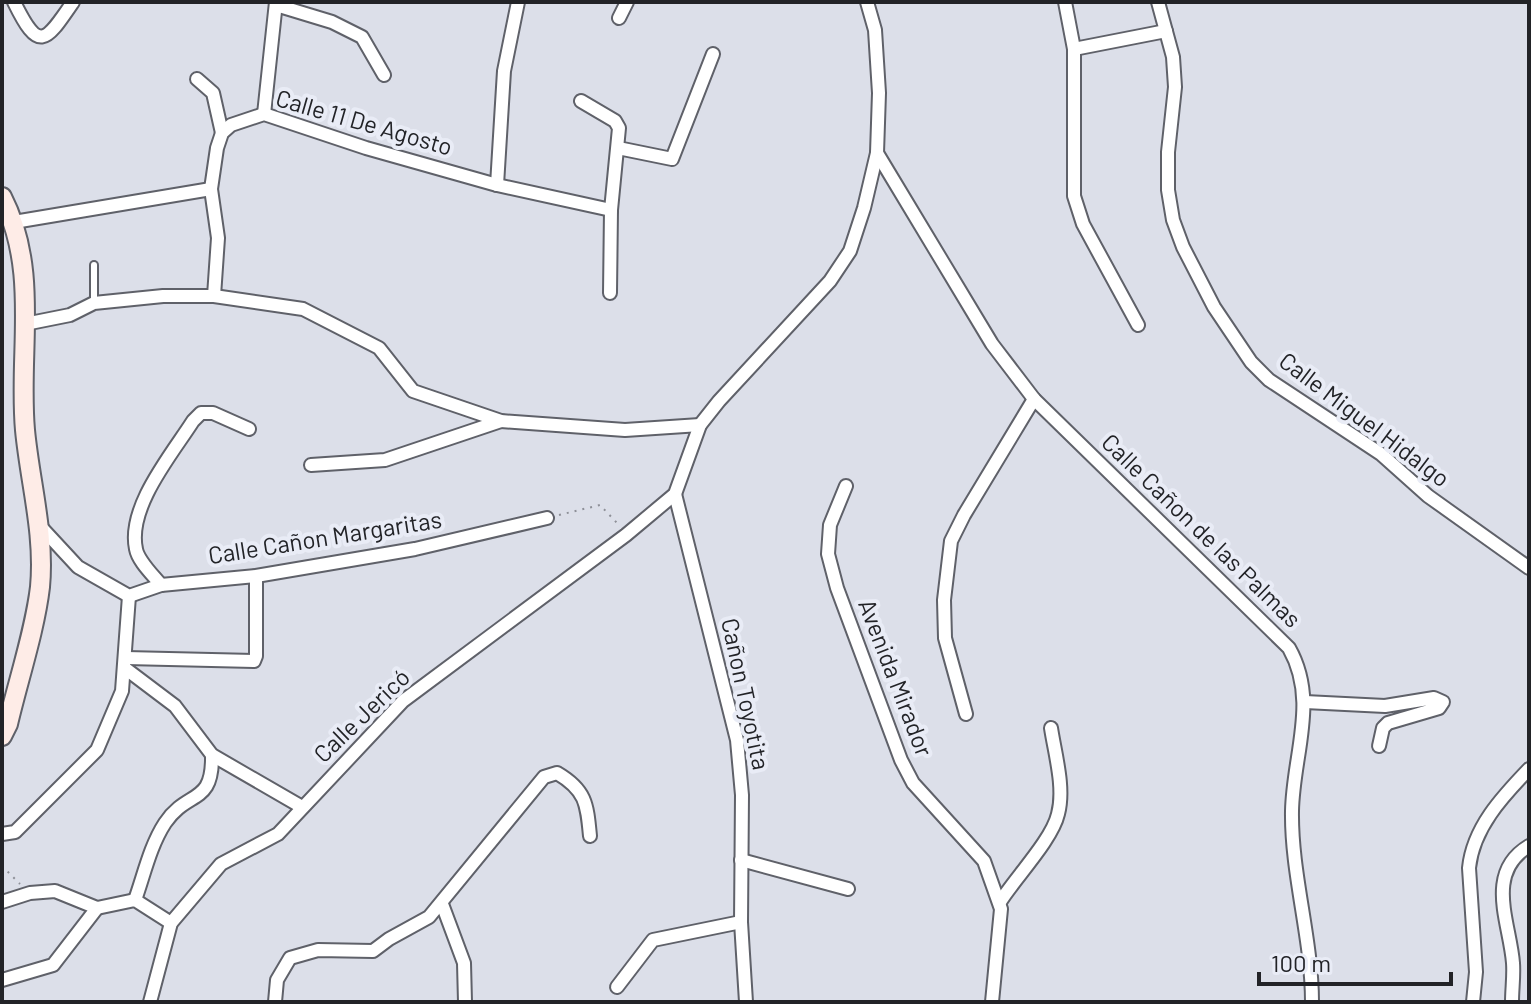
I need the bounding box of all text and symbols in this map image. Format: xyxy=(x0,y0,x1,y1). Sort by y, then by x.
street label: Calle 11 De Agosto xyxy=(273,82,456,161)
street label: Calle Miguel Hidalgo xyxy=(1274,345,1456,492)
street label: Calle Cañon de las Palmas xyxy=(1096,427,1308,633)
street label: Calle Cañon Margaritas xyxy=(206,504,444,569)
street label: Avenida Mirador xyxy=(853,595,940,760)
street label: Cañon Toyotita xyxy=(716,615,777,772)
street label: Calle Jericó xyxy=(307,662,415,768)
scale bar xyxy=(1259,936,1451,986)
text: 100 m xyxy=(1271,948,1331,977)

